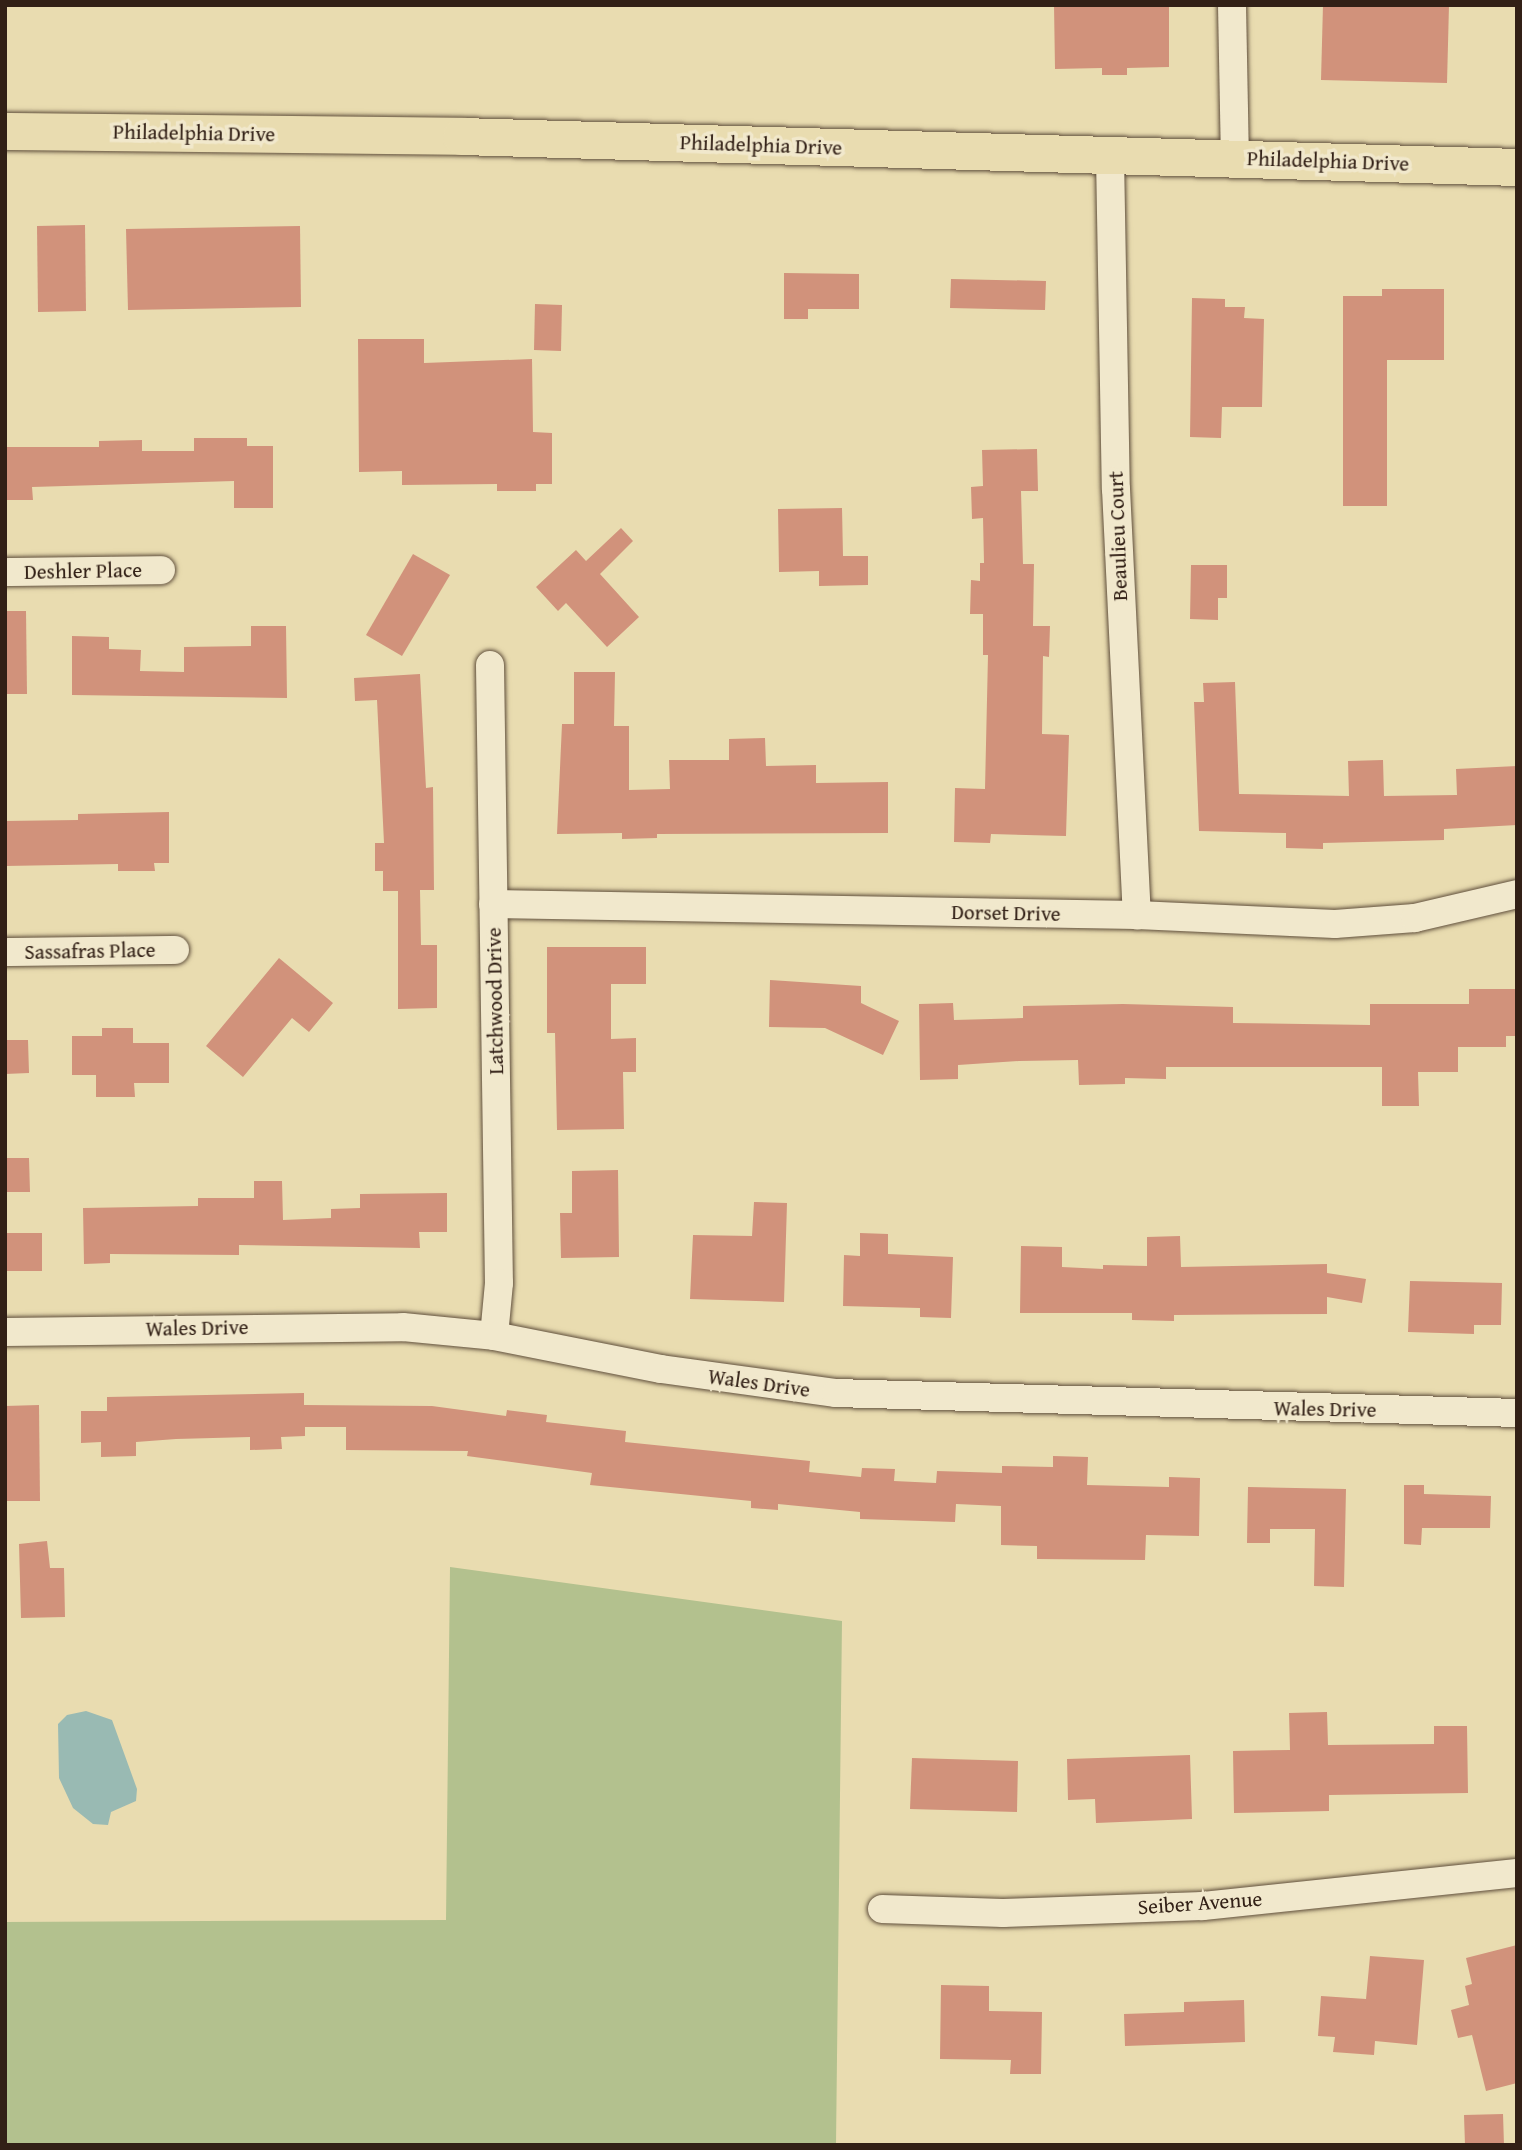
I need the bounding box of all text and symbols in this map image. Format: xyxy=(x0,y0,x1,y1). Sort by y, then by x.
street label: Philadelphia Drive xyxy=(113,119,275,147)
street label: Philadelphia Drive xyxy=(679,130,843,160)
street label: Philadelphia Drive xyxy=(1246,146,1410,176)
street label: Beaulieu Court xyxy=(1103,470,1133,602)
street label: Deshler Place xyxy=(24,557,142,585)
street label: Dorset Drive xyxy=(951,899,1061,927)
street label: Latchwood Drive xyxy=(481,927,509,1075)
street label: Sassafras Place xyxy=(24,937,156,965)
street label: Wales Drive xyxy=(145,1315,249,1341)
street label: Wales Drive xyxy=(706,1363,812,1403)
street label: Wales Drive xyxy=(1273,1396,1377,1422)
street label: Seiber Avenue xyxy=(1137,1886,1263,1920)

